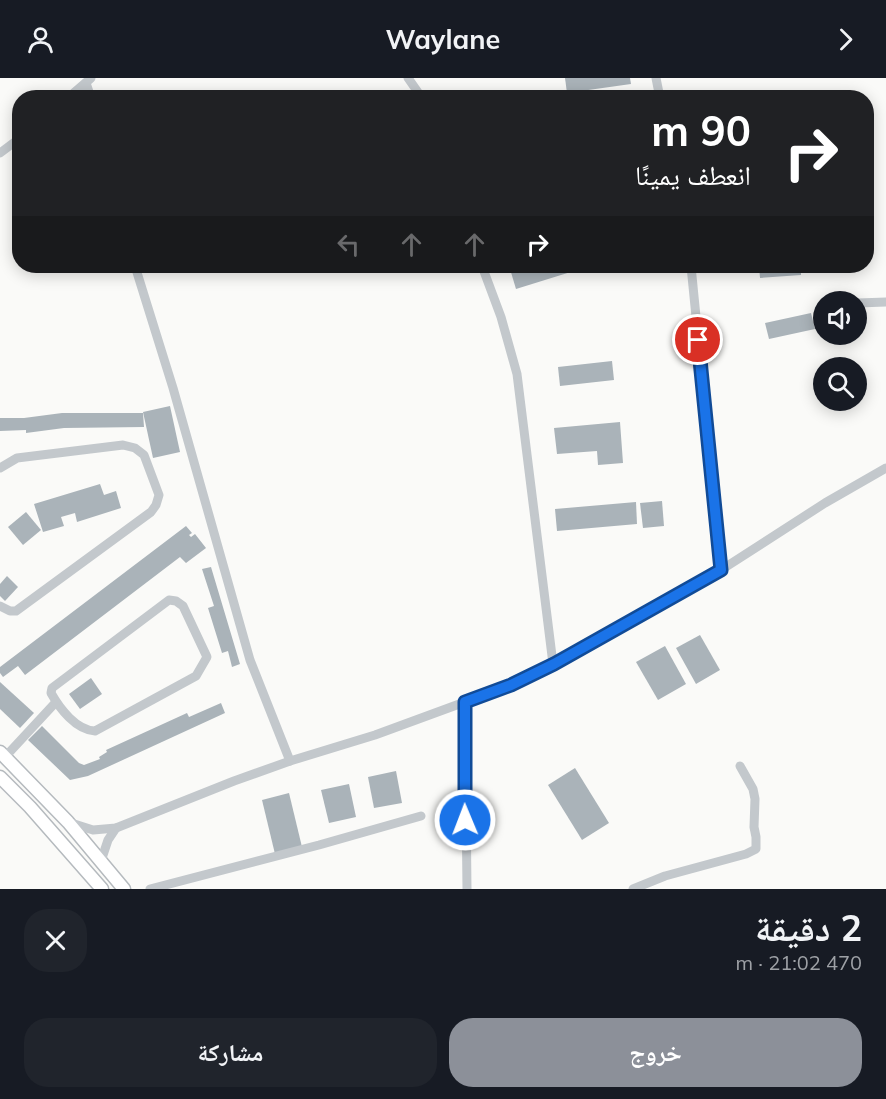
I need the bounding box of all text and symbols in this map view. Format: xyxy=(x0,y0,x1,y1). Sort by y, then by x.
text: Waylane xyxy=(386,22,500,56)
icon: person xyxy=(24,23,57,56)
icon: forward xyxy=(829,23,862,56)
text: 90 m xyxy=(651,104,751,157)
icon: right xyxy=(772,114,850,192)
text: انعطف يمينًا xyxy=(635,158,751,192)
icon: left xyxy=(332,228,365,261)
icon: ahead xyxy=(395,228,428,261)
icon: ahead xyxy=(458,228,491,261)
icon: right xyxy=(521,228,554,261)
map controls xyxy=(813,291,867,411)
button: sound xyxy=(813,291,867,345)
pin xyxy=(672,314,723,365)
icon: arrive xyxy=(681,323,714,356)
button: search xyxy=(813,357,867,411)
position arrow xyxy=(433,788,497,852)
text: 2 دقيقة xyxy=(755,905,862,950)
button: close xyxy=(24,909,87,972)
text: 470 m · 21:02 xyxy=(736,950,862,975)
button: مشاركة xyxy=(24,1018,437,1087)
button: خروج xyxy=(449,1018,862,1087)

